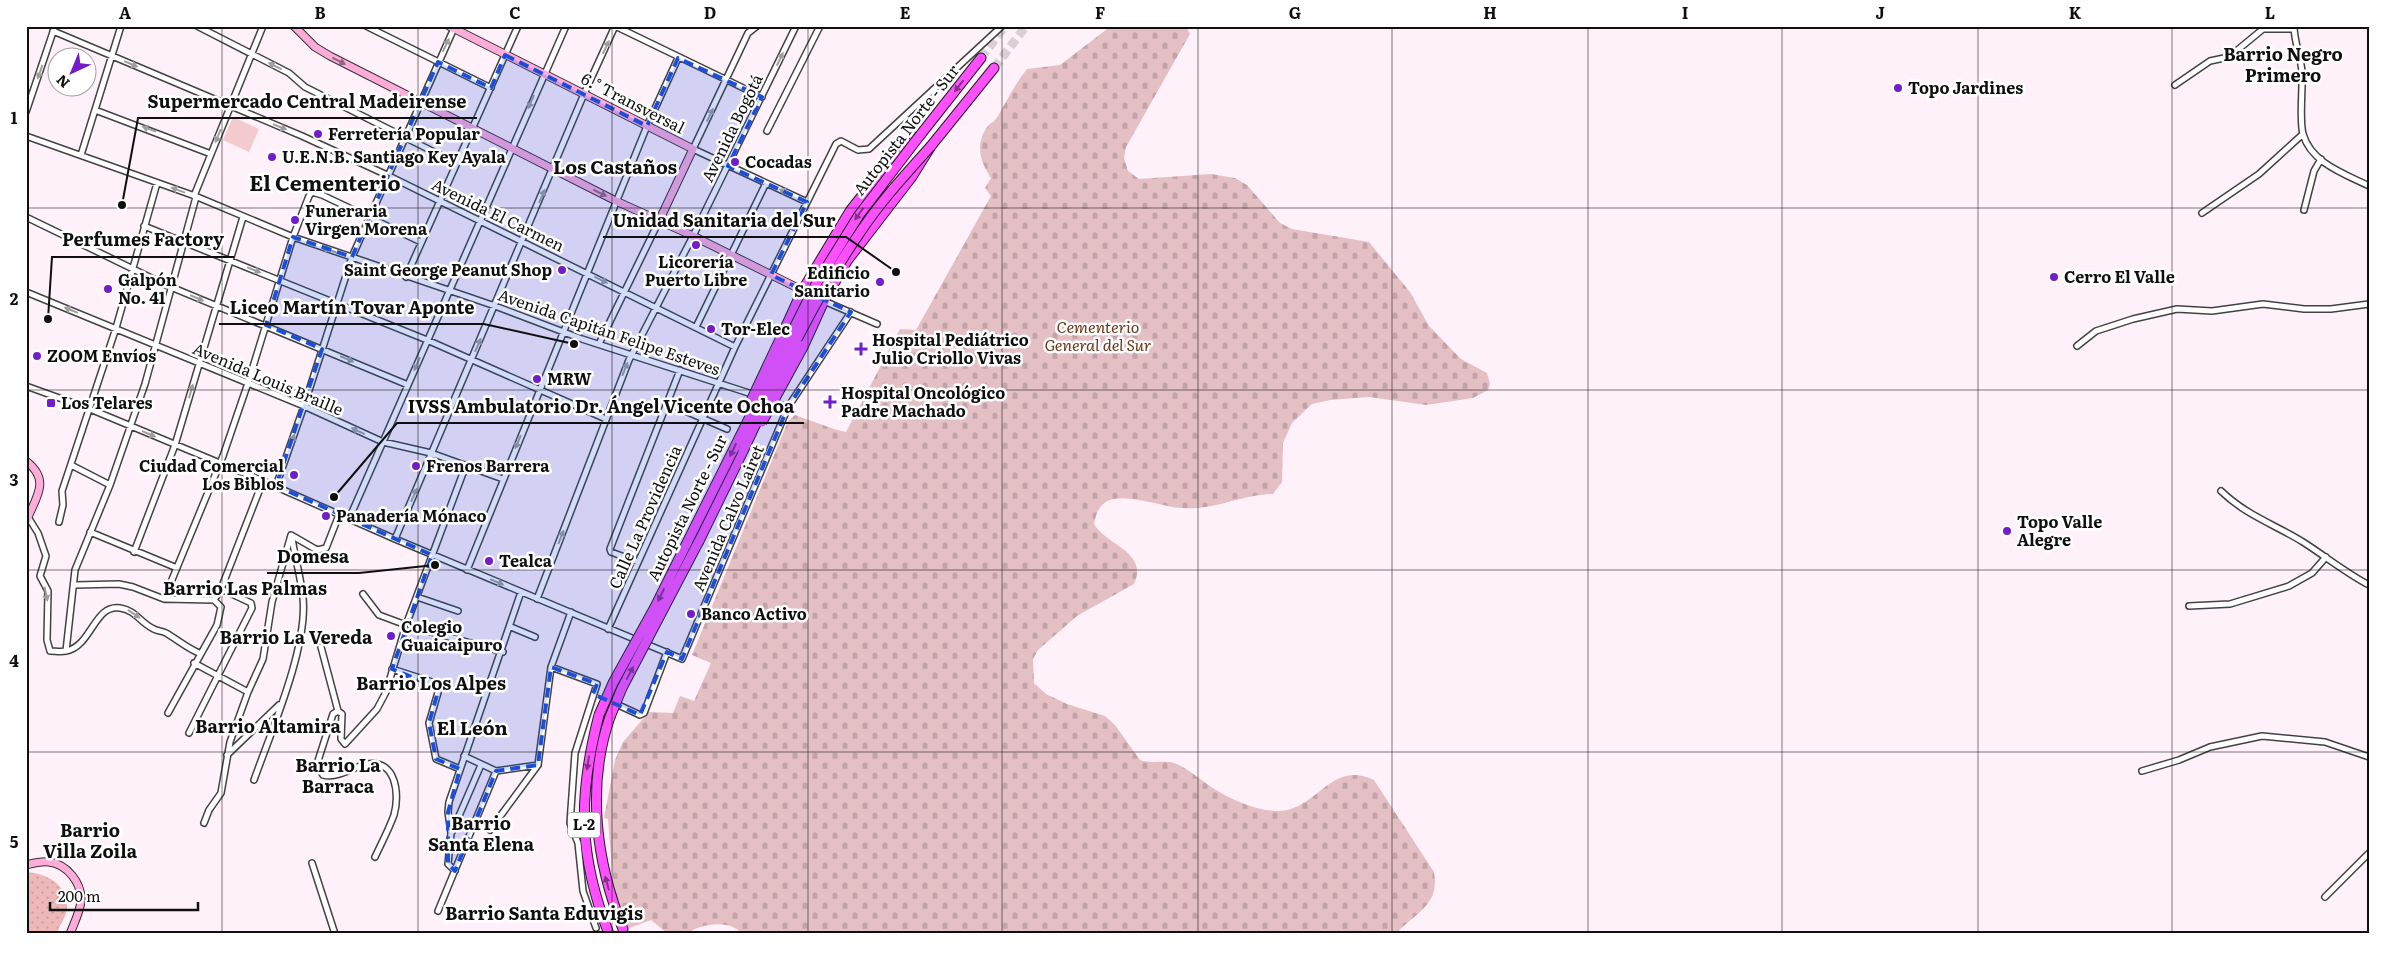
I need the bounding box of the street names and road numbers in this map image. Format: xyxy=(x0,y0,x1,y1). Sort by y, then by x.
street label: Autopista Norte - Sur xyxy=(846,59,964,200)
street label: 6.° Transversal xyxy=(578,66,689,139)
street label: Avenida Bogotá xyxy=(695,69,768,186)
street label: Avenida El Carmen xyxy=(428,172,569,257)
street label: Avenida Capitán Felipe Esteves xyxy=(495,282,724,380)
street label: Avenida Louis Braille xyxy=(189,335,347,421)
street label: Autopista Norte - Sur xyxy=(640,430,732,585)
street label: Avenida Calvo Lairet xyxy=(685,440,769,595)
street label: Calle La Providencia xyxy=(602,441,687,592)
road number: L-2 xyxy=(568,812,600,838)

